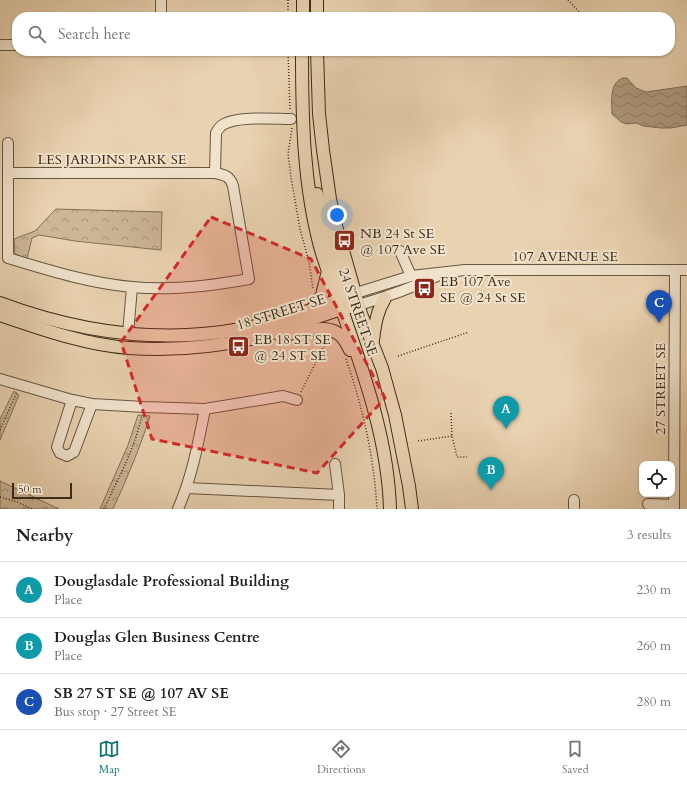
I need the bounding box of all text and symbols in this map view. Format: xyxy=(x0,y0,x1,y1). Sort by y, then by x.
search box xyxy=(12,12,675,56)
icon: search xyxy=(26,23,48,45)
text: Search here xyxy=(58,24,131,44)
street label: LES JARDINS PARK SE xyxy=(38,150,187,169)
your location xyxy=(327,205,347,225)
place label: NB 24 St SE @ 107 Ave SE xyxy=(360,224,446,259)
bus stop icon: NB 24 St SE @ 107 Ave SE xyxy=(332,228,358,254)
street label: 107 AVENUE SE xyxy=(512,247,618,266)
street label: 24 STREET SE xyxy=(334,265,382,359)
place label: EB 107 Ave SE @ 24 St SE xyxy=(440,272,526,307)
bus stop icon: EB 107 Ave SE @ 24 St SE xyxy=(412,276,438,302)
street label: 18 STREET SE xyxy=(234,289,328,335)
pin: C xyxy=(646,290,672,323)
place label: EB 18 ST SE @ 24 ST SE xyxy=(254,330,331,365)
bus stop icon: EB 18 ST SE @ 24 ST SE xyxy=(225,334,251,360)
street label: 27 STREET SE xyxy=(651,343,670,435)
pin: A xyxy=(493,396,519,429)
pin: B xyxy=(478,457,504,490)
map controls xyxy=(639,461,675,497)
button: locate xyxy=(639,461,675,497)
scale bar xyxy=(12,481,72,500)
text: 50 m xyxy=(18,482,42,497)
text: Nearby xyxy=(16,524,73,547)
text: 3 results xyxy=(627,526,671,544)
text: Douglasdale Professional Building xyxy=(54,571,289,591)
text: A xyxy=(24,581,34,599)
text: 230 m xyxy=(637,581,671,599)
text: Place xyxy=(54,591,82,609)
text: Douglas Glen Business Centre xyxy=(54,627,260,647)
text: B xyxy=(24,637,34,655)
text: 260 m xyxy=(637,637,671,655)
text: Place xyxy=(54,647,82,665)
text: SB 27 ST SE @ 107 AV SE xyxy=(54,683,229,703)
text: C xyxy=(24,693,34,711)
text: 280 m xyxy=(637,693,671,711)
text: Bus stop · 27 Street SE xyxy=(54,703,177,721)
tab: Map xyxy=(98,738,120,777)
tab: Directions xyxy=(317,738,365,777)
tab: Saved xyxy=(562,738,589,777)

